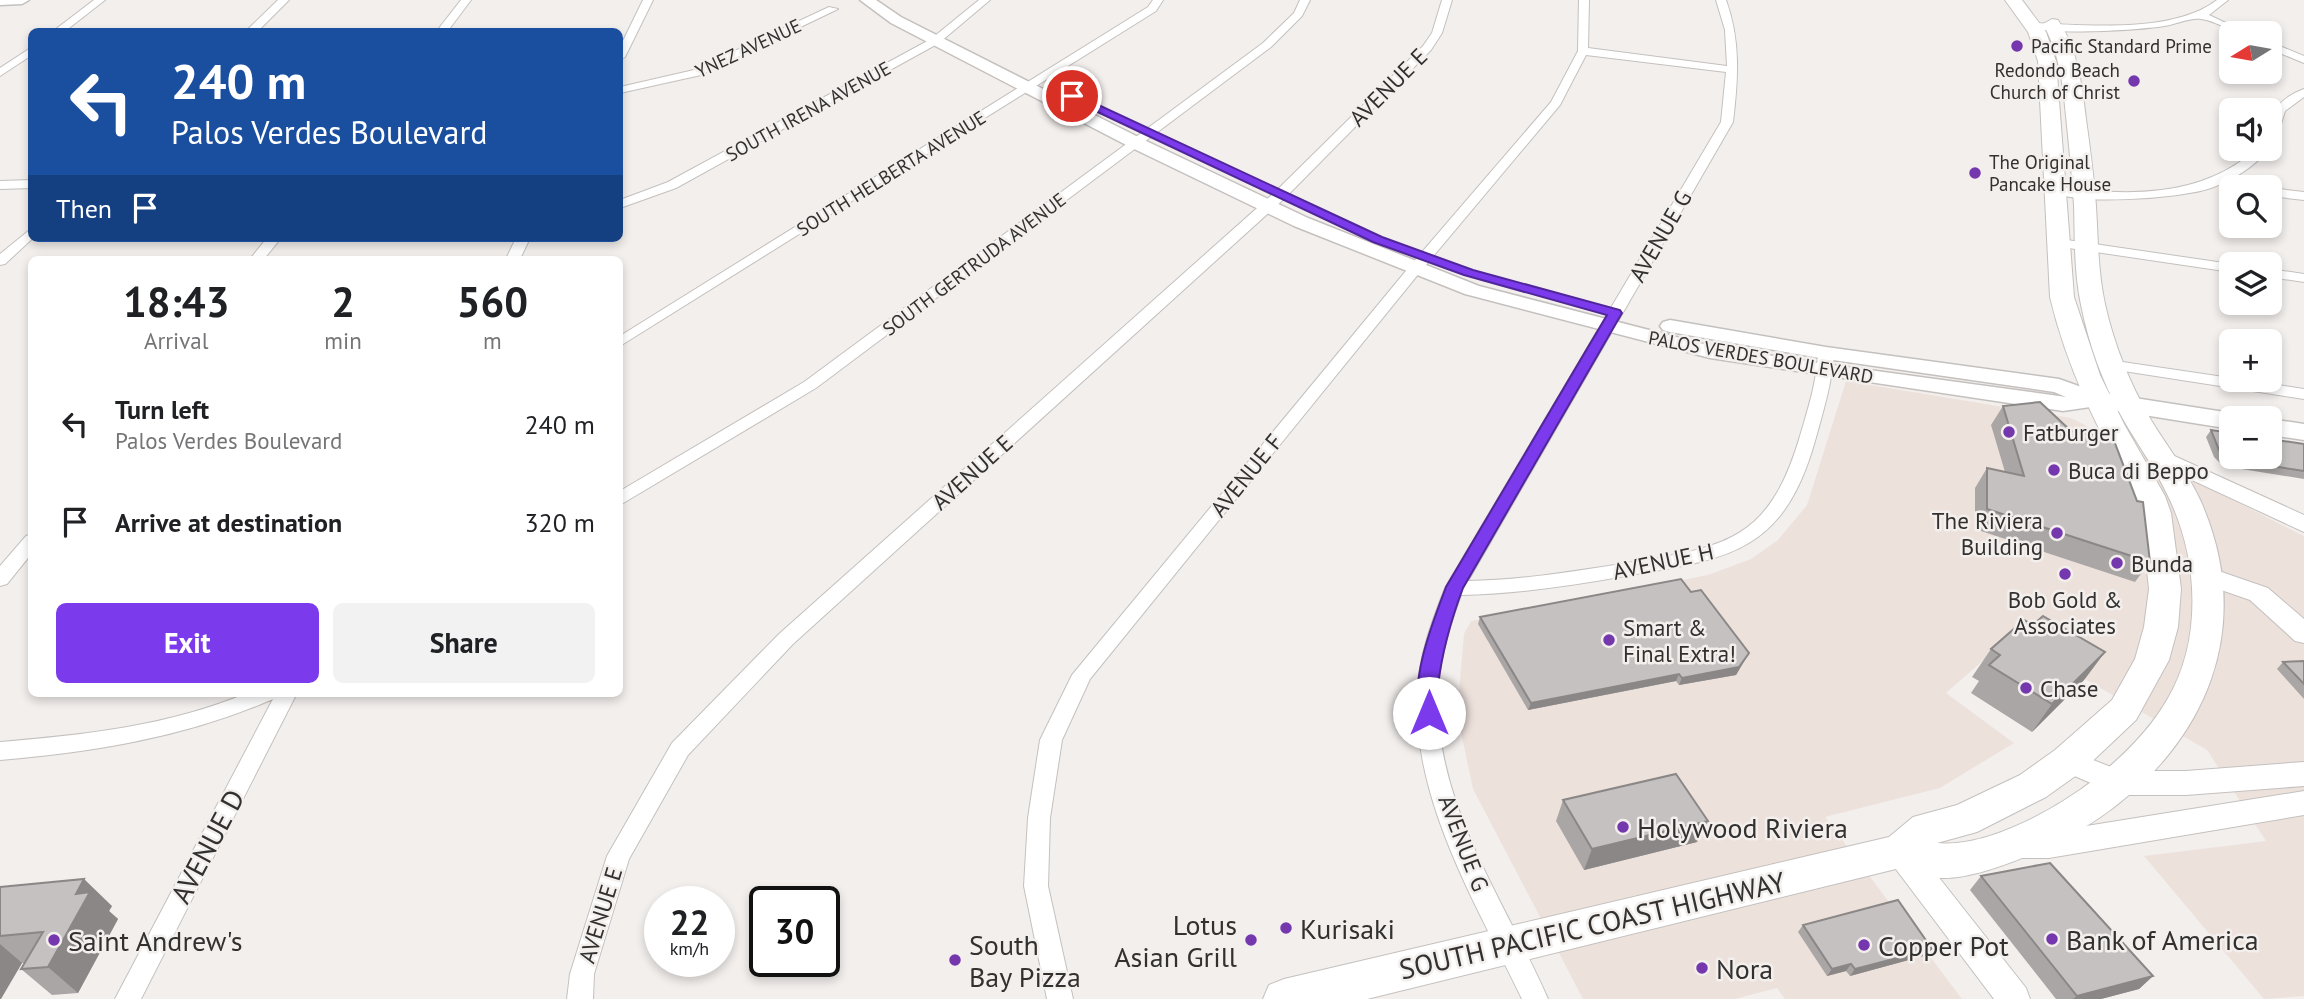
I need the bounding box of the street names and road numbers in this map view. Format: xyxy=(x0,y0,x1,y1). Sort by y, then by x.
street label: YNEZ AVENUE xyxy=(691,13,805,83)
street label: AVENUE E xyxy=(1343,42,1433,132)
street label: SOUTH IRENA AVENUE xyxy=(721,56,895,166)
street label: SOUTH HELBERTA AVENUE xyxy=(792,105,990,241)
street label: AVENUE G xyxy=(1622,185,1698,287)
street label: SOUTH GERTRUDA AVENUE xyxy=(878,187,1070,341)
street label: PALOS VERDES BOULEVARD xyxy=(1647,325,1875,389)
street label: AVENUE E xyxy=(925,428,1019,516)
street label: AVENUE F xyxy=(1204,428,1288,522)
street label: AVENUE H xyxy=(1610,536,1716,586)
street label: AVENUE D xyxy=(162,783,252,909)
street label: AVENUE G xyxy=(1432,791,1496,895)
street label: SOUTH PACIFIC COAST HIGHWAY xyxy=(1395,862,1789,987)
street label: AVENUE E xyxy=(572,863,628,967)

